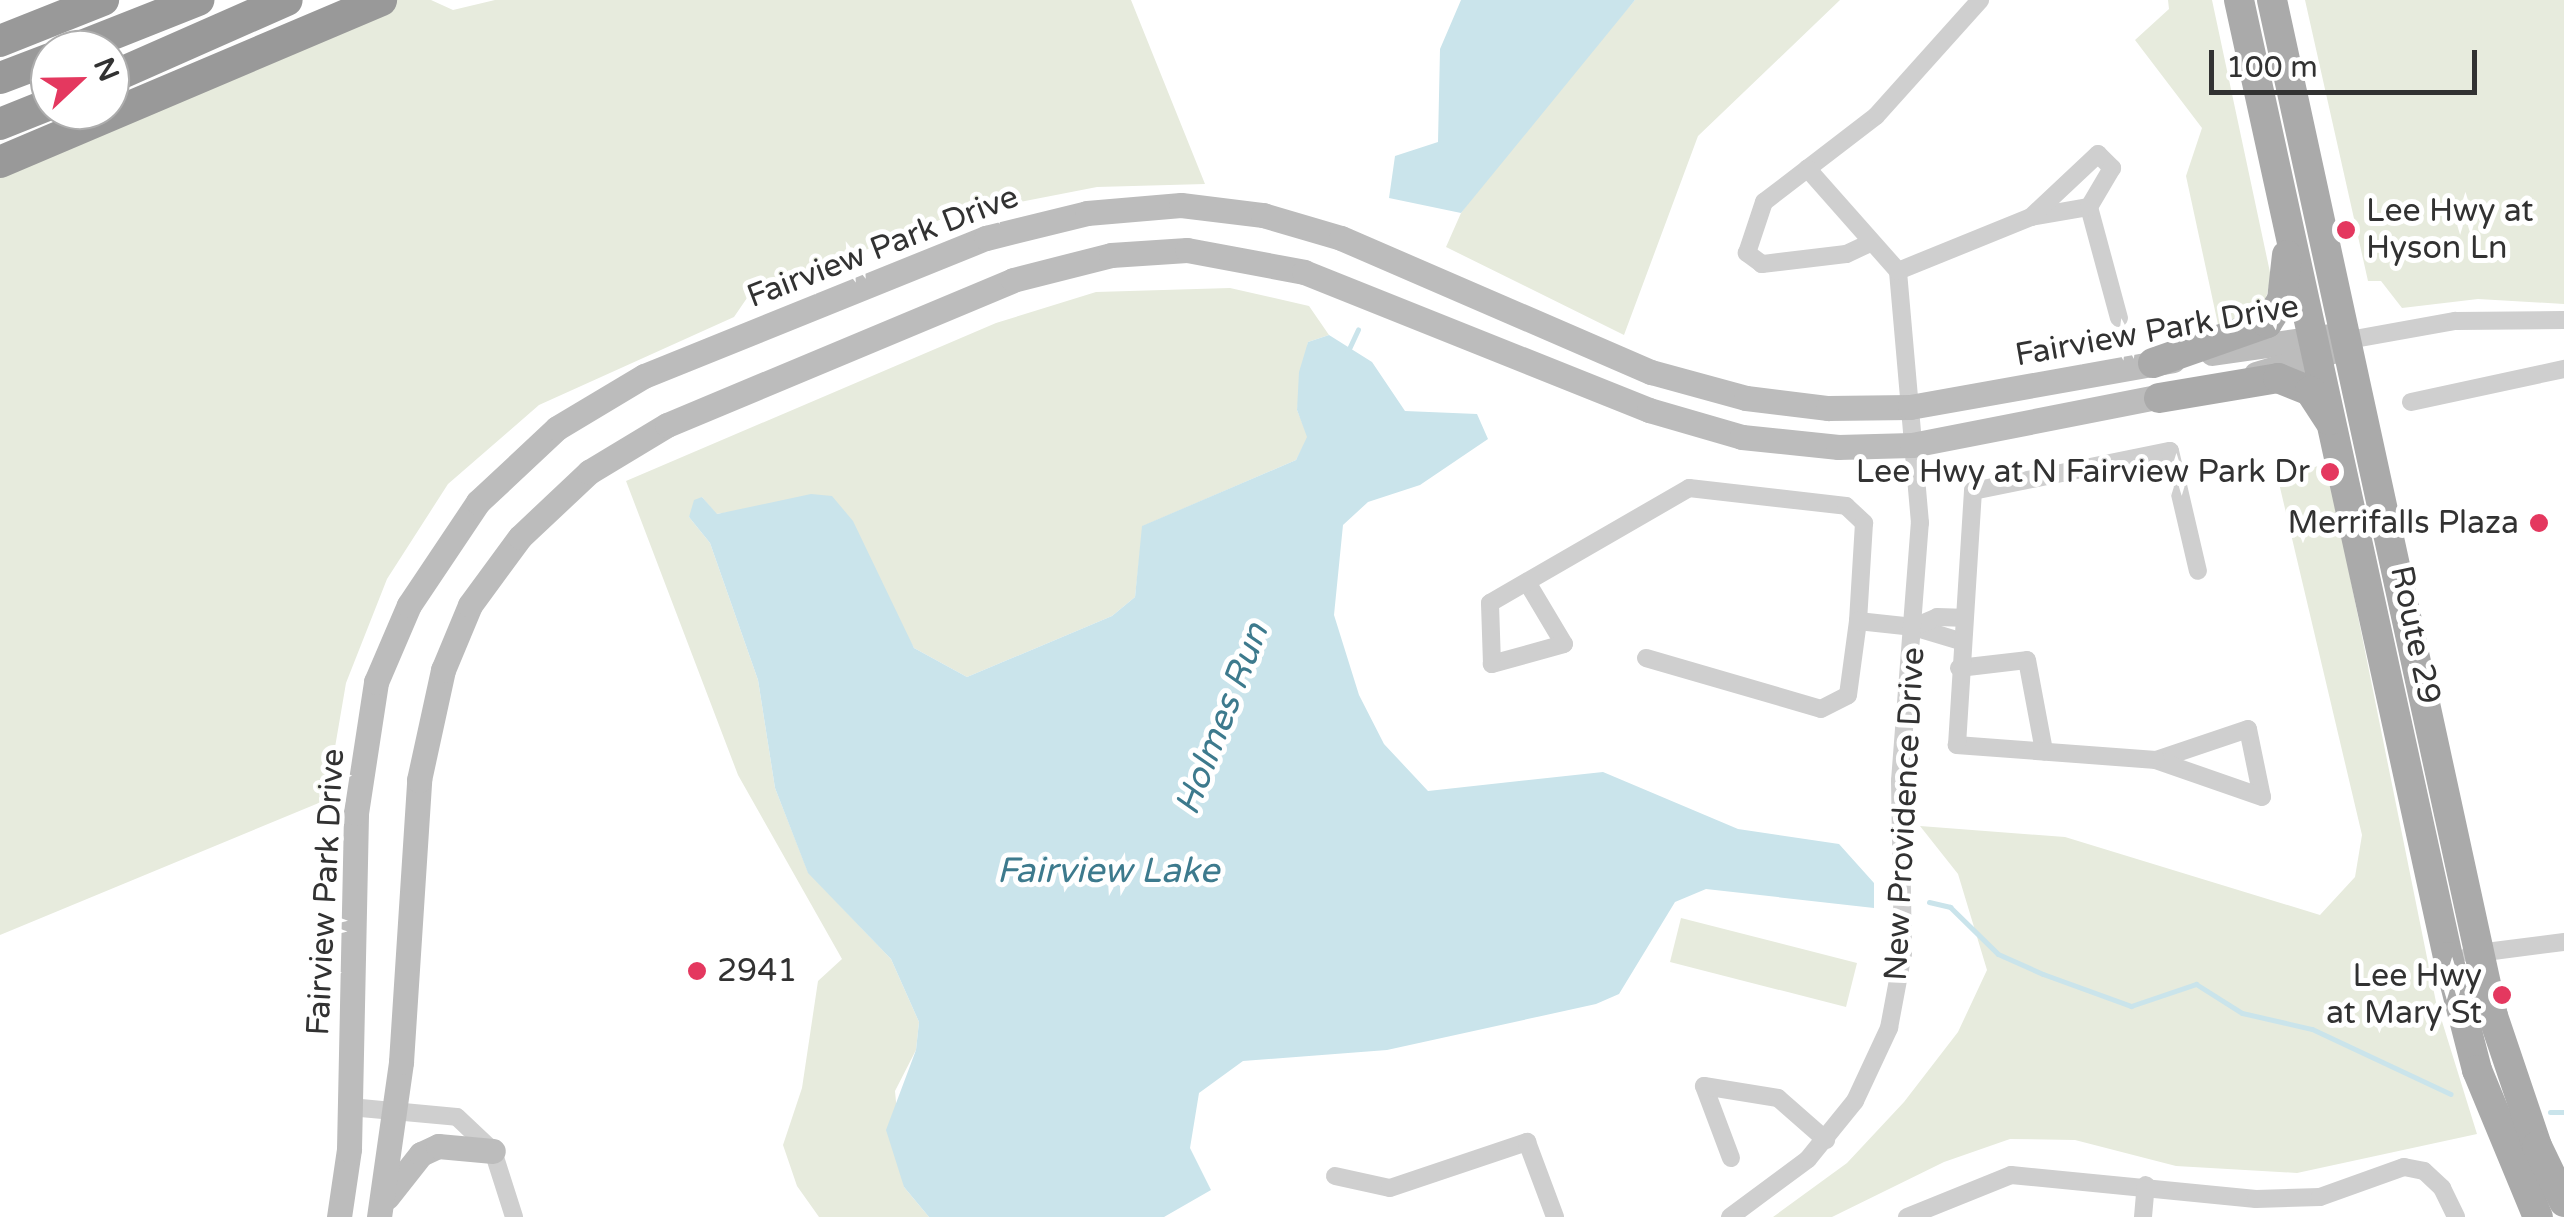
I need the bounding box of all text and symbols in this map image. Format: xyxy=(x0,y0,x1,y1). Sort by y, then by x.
north arrow xyxy=(30,30,130,130)
scale bar xyxy=(2214,30,2482,92)
text: 100 m xyxy=(2226,49,2318,86)
text: N xyxy=(86,53,126,86)
street label: Fairview Park Drive xyxy=(742,178,1024,316)
place label: Lee Hwy at Hyson Ln xyxy=(2366,193,2534,268)
marker: Lee Hwy at Hyson Ln xyxy=(2335,219,2357,241)
street label: Fairview Park Drive xyxy=(2012,287,2302,375)
place label: Lee Hwy at N Fairview Park Dr xyxy=(1856,453,2310,491)
marker: Lee Hwy at N Fairview Park Dr xyxy=(2319,461,2341,483)
place label: Merrifalls Plaza xyxy=(2287,504,2519,542)
marker: Merrifalls Plaza xyxy=(2528,512,2550,534)
street label: Route 29 xyxy=(2382,562,2448,708)
water label: Holmes Run xyxy=(1166,618,1278,820)
street label: New Providence Drive xyxy=(1877,646,1933,982)
street label: Fairview Park Drive xyxy=(299,748,353,1036)
water label: Fairview Lake xyxy=(997,850,1219,892)
place label: 2941 xyxy=(717,952,797,990)
place label: Lee Hwy at Mary St xyxy=(2326,958,2482,1033)
marker: 2941 xyxy=(686,960,708,982)
marker: Lee Hwy at Mary St xyxy=(2491,984,2513,1006)

